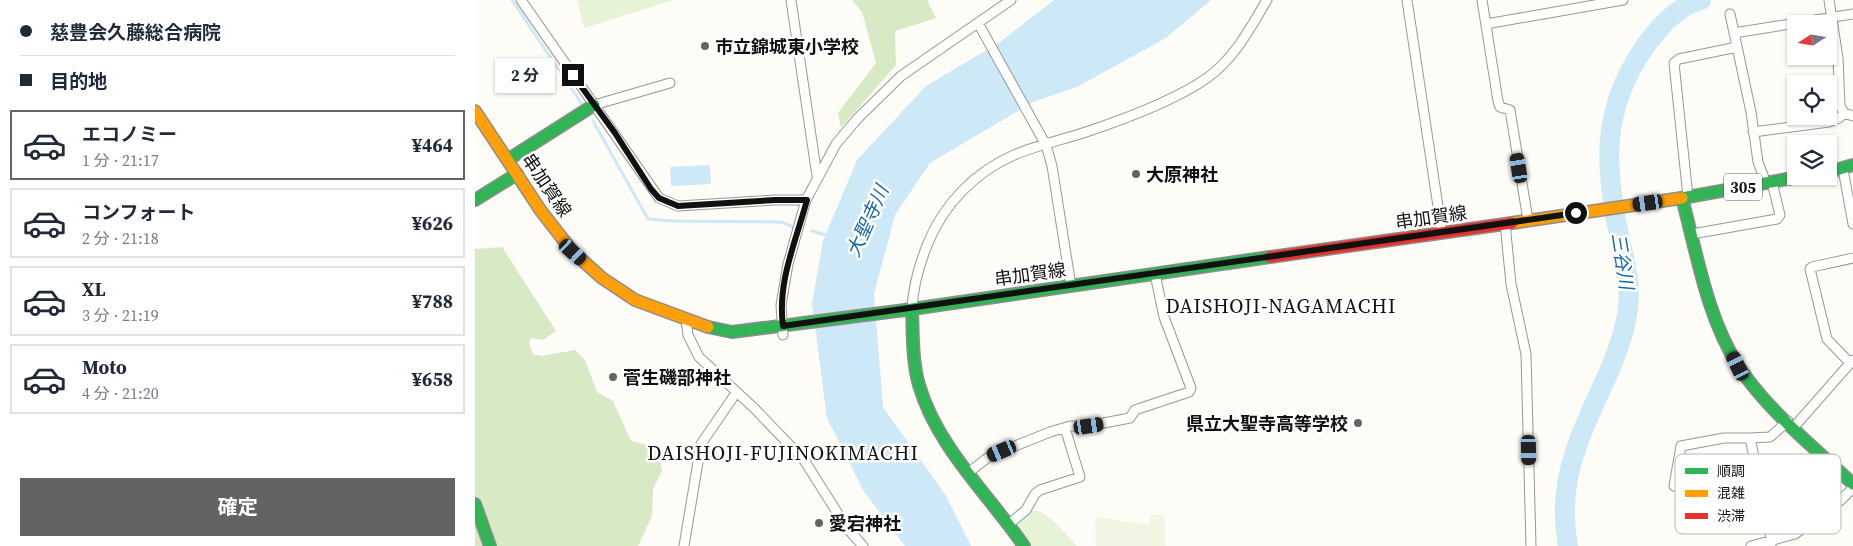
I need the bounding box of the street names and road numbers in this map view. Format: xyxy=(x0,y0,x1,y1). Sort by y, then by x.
street label: 串加賀線 xyxy=(517,148,577,222)
road number: 305 xyxy=(1724,173,1762,200)
street label: 串加賀線 xyxy=(1394,200,1468,234)
street label: 串加賀線 xyxy=(993,257,1067,291)

